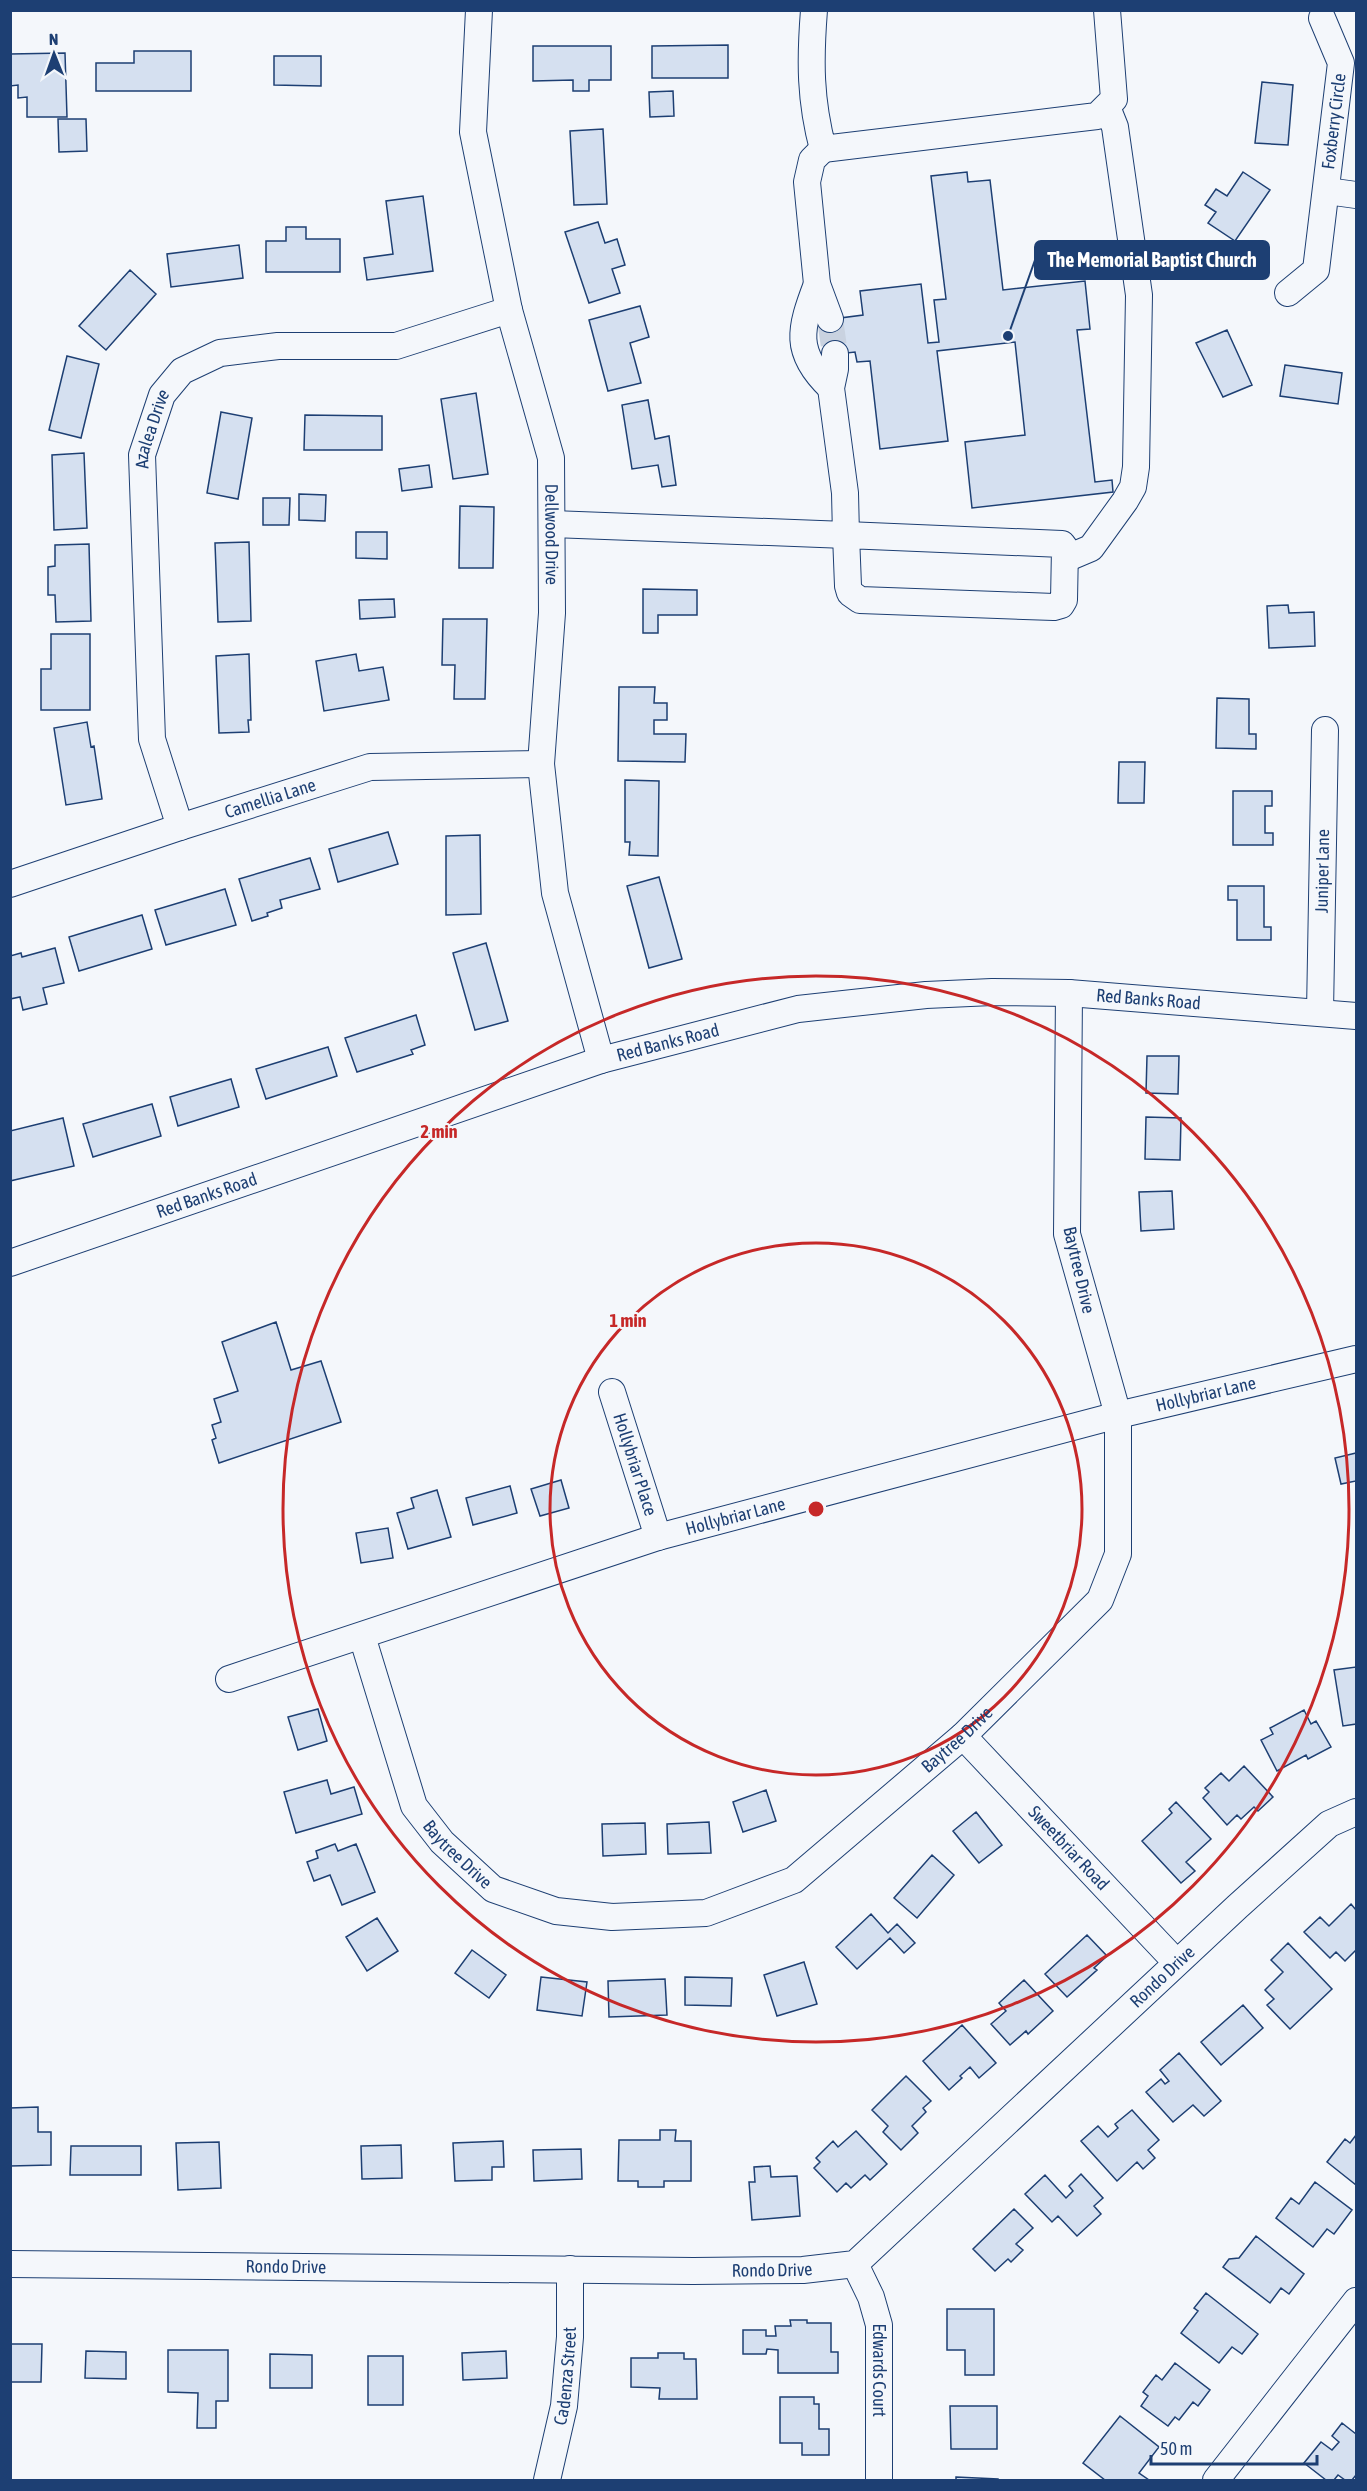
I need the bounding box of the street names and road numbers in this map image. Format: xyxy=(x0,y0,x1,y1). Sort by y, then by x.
street label: Foxberry Circle xyxy=(1317,72,1350,171)
street label: Azalea Drive xyxy=(131,384,173,469)
street label: Dellwood Drive xyxy=(541,484,563,585)
street label: Camellia Lane xyxy=(222,774,318,822)
street label: Juniper Lane xyxy=(1311,829,1333,913)
street label: Red Banks Road xyxy=(1095,984,1202,1014)
street label: Red Banks Road xyxy=(614,1019,721,1066)
street label: Red Banks Road xyxy=(154,1168,260,1222)
street label: Baytree Drive xyxy=(1059,1224,1100,1315)
street label: Hollybriar Lane xyxy=(1154,1372,1258,1416)
street label: Hollybriar Place xyxy=(609,1410,662,1518)
street label: Hollybriar Lane xyxy=(683,1493,787,1539)
street label: Baytree Drive xyxy=(917,1702,997,1777)
street label: Sweetbriar Road xyxy=(1024,1801,1114,1894)
street label: Baytree Drive xyxy=(419,1816,496,1893)
street label: Rondo Drive xyxy=(1125,1941,1199,2012)
street label: Rondo Drive xyxy=(246,2255,326,2277)
street label: Rondo Drive xyxy=(732,2258,813,2281)
street label: Edwards Court xyxy=(869,2323,890,2417)
street label: Cadenza Street xyxy=(549,2327,580,2427)

